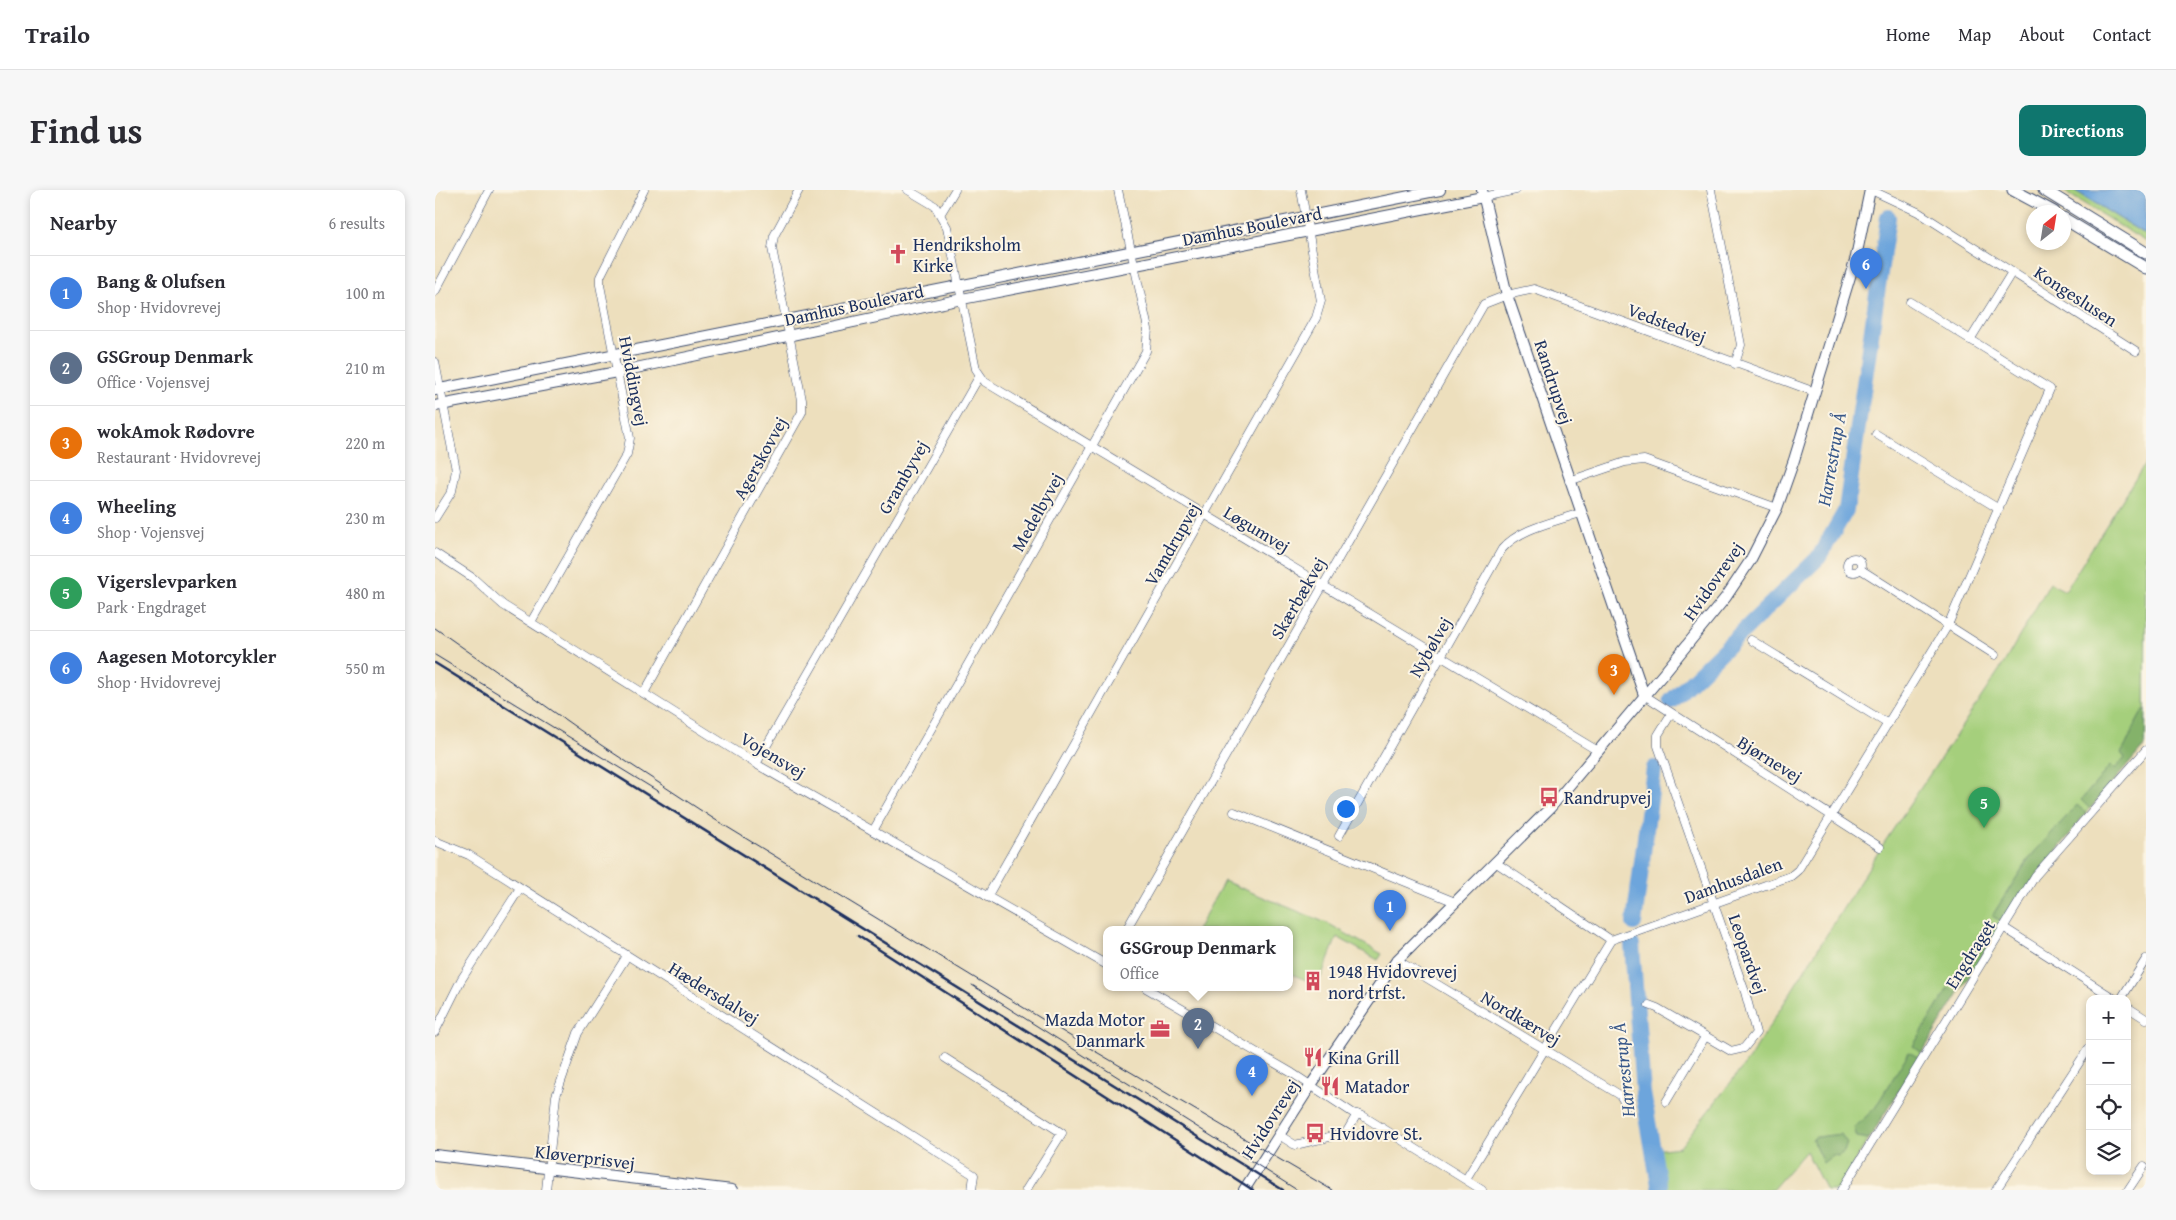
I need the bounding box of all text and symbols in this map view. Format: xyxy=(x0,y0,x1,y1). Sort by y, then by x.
text: Trailo xyxy=(25,17,90,52)
text: Home xyxy=(1886,21,1930,48)
text: Map xyxy=(1958,21,1991,48)
text: About xyxy=(2019,21,2065,48)
text: Contact xyxy=(2093,21,2151,48)
text: Find us xyxy=(30,105,143,156)
button: Directions xyxy=(2019,105,2146,156)
street label: Damhus Boulevard xyxy=(1180,199,1324,253)
north arrow xyxy=(2026,205,2071,250)
text: Nearby xyxy=(50,207,117,238)
text: 6 results xyxy=(328,211,385,235)
place label: Hendriksholm Kirke xyxy=(913,231,1021,279)
church icon: Hendriksholm Kirke xyxy=(887,243,909,265)
pin: 6 xyxy=(1850,248,1882,289)
street label: Kongeslusen xyxy=(2029,259,2123,333)
text: Bang & Olufsen xyxy=(97,267,226,295)
street label: Damhus Boulevard xyxy=(782,277,926,333)
text: 1 xyxy=(62,281,70,305)
text: 100 m xyxy=(345,281,385,305)
text: Shop · Hvidovrevej xyxy=(97,295,221,319)
street label: Vedstedvej xyxy=(1624,296,1710,350)
street label: Hviddingvej xyxy=(612,334,656,428)
street label: Randrupvej xyxy=(1528,336,1580,428)
text: GSGroup Denmark xyxy=(97,342,253,370)
text: 2 xyxy=(62,356,70,380)
text: 210 m xyxy=(345,356,385,380)
text: Office · Vojensvej xyxy=(97,370,210,394)
water label: Harrestrup Å xyxy=(1809,410,1853,509)
street label: Agerskovvej xyxy=(726,412,794,504)
text: wokAmok Rødovre xyxy=(97,417,255,445)
text: 3 xyxy=(62,431,70,455)
text: 220 m xyxy=(345,431,385,455)
street label: Grambyvej xyxy=(871,435,935,519)
text: Restaurant · Hvidovrevej xyxy=(97,445,261,469)
street label: Medelbyvej xyxy=(1004,468,1070,556)
text: Wheeling xyxy=(97,492,176,520)
street label: Vamdrupvej xyxy=(1137,497,1207,591)
street label: Løgumvej xyxy=(1219,499,1295,559)
text: 4 xyxy=(62,506,70,530)
text: 230 m xyxy=(345,506,385,530)
text: Shop · Vojensvej xyxy=(97,520,205,544)
street label: Hvidovrevej xyxy=(1676,536,1750,626)
street label: Skærbækvej xyxy=(1264,552,1332,644)
text: Vigerslevparken xyxy=(97,567,237,595)
text: 5 xyxy=(62,581,70,605)
text: 480 m xyxy=(345,581,385,605)
text: Park · Engdraget xyxy=(97,595,206,619)
street label: Nybølvej xyxy=(1402,612,1458,682)
text: Aagesen Motorcykler xyxy=(97,642,277,670)
pin: 3 xyxy=(1598,654,1630,695)
text: 6 xyxy=(62,656,70,680)
text: 550 m xyxy=(345,656,385,680)
text: Shop · Hvidovrevej xyxy=(97,670,221,694)
street label: Vojensvej xyxy=(735,725,811,785)
street label: Bjørnevej xyxy=(1732,728,1808,790)
place label: Randrupvej xyxy=(1564,784,1651,811)
bus stop icon: Randrupvej xyxy=(1538,786,1560,808)
pin: 5 xyxy=(1968,787,2000,828)
your location xyxy=(1333,796,1359,822)
street label: Damhusdalen xyxy=(1680,850,1786,910)
pin: 1 xyxy=(1374,890,1406,931)
street label: Leopardvej xyxy=(1722,910,1774,998)
street label: Engdraget xyxy=(1938,914,2002,994)
popup xyxy=(1103,926,1293,991)
text: GSGroup Denmark xyxy=(1120,933,1276,961)
street label: Hædersdalvej xyxy=(663,954,765,1032)
place label: 1948 Hvidovrevej nord trfst. xyxy=(1328,958,1457,1006)
text: Office xyxy=(1120,961,1159,985)
building icon: 1948 Hvidovrevej nord trfst. xyxy=(1302,970,1324,992)
street label: Nordkærvej xyxy=(1476,984,1566,1052)
map controls xyxy=(2086,995,2131,1175)
button: + xyxy=(2086,995,2131,1040)
place label: Mazda Motor Danmark xyxy=(1045,1006,1146,1054)
pin: 2 xyxy=(1182,1008,1214,1049)
office icon: Mazda Motor Danmark xyxy=(1149,1018,1171,1040)
water label: Harrestrup Å xyxy=(1604,1021,1642,1120)
button: − xyxy=(2086,1040,2131,1085)
place label: Kina Grill xyxy=(1328,1044,1399,1071)
restaurant icon: Kina Grill xyxy=(1302,1046,1324,1068)
pin: 4 xyxy=(1236,1055,1268,1096)
place label: Matador xyxy=(1345,1073,1410,1100)
street label: Hvidovrevej xyxy=(1234,1074,1306,1164)
restaurant icon: Matador xyxy=(1319,1075,1341,1097)
button: locate xyxy=(2086,1085,2131,1130)
place label: Hvidovre St. xyxy=(1330,1120,1422,1147)
bus stop icon: Hvidovre St. xyxy=(1304,1122,1326,1144)
button: layers xyxy=(2086,1130,2131,1175)
street label: Kløverprisvej xyxy=(534,1137,636,1177)

